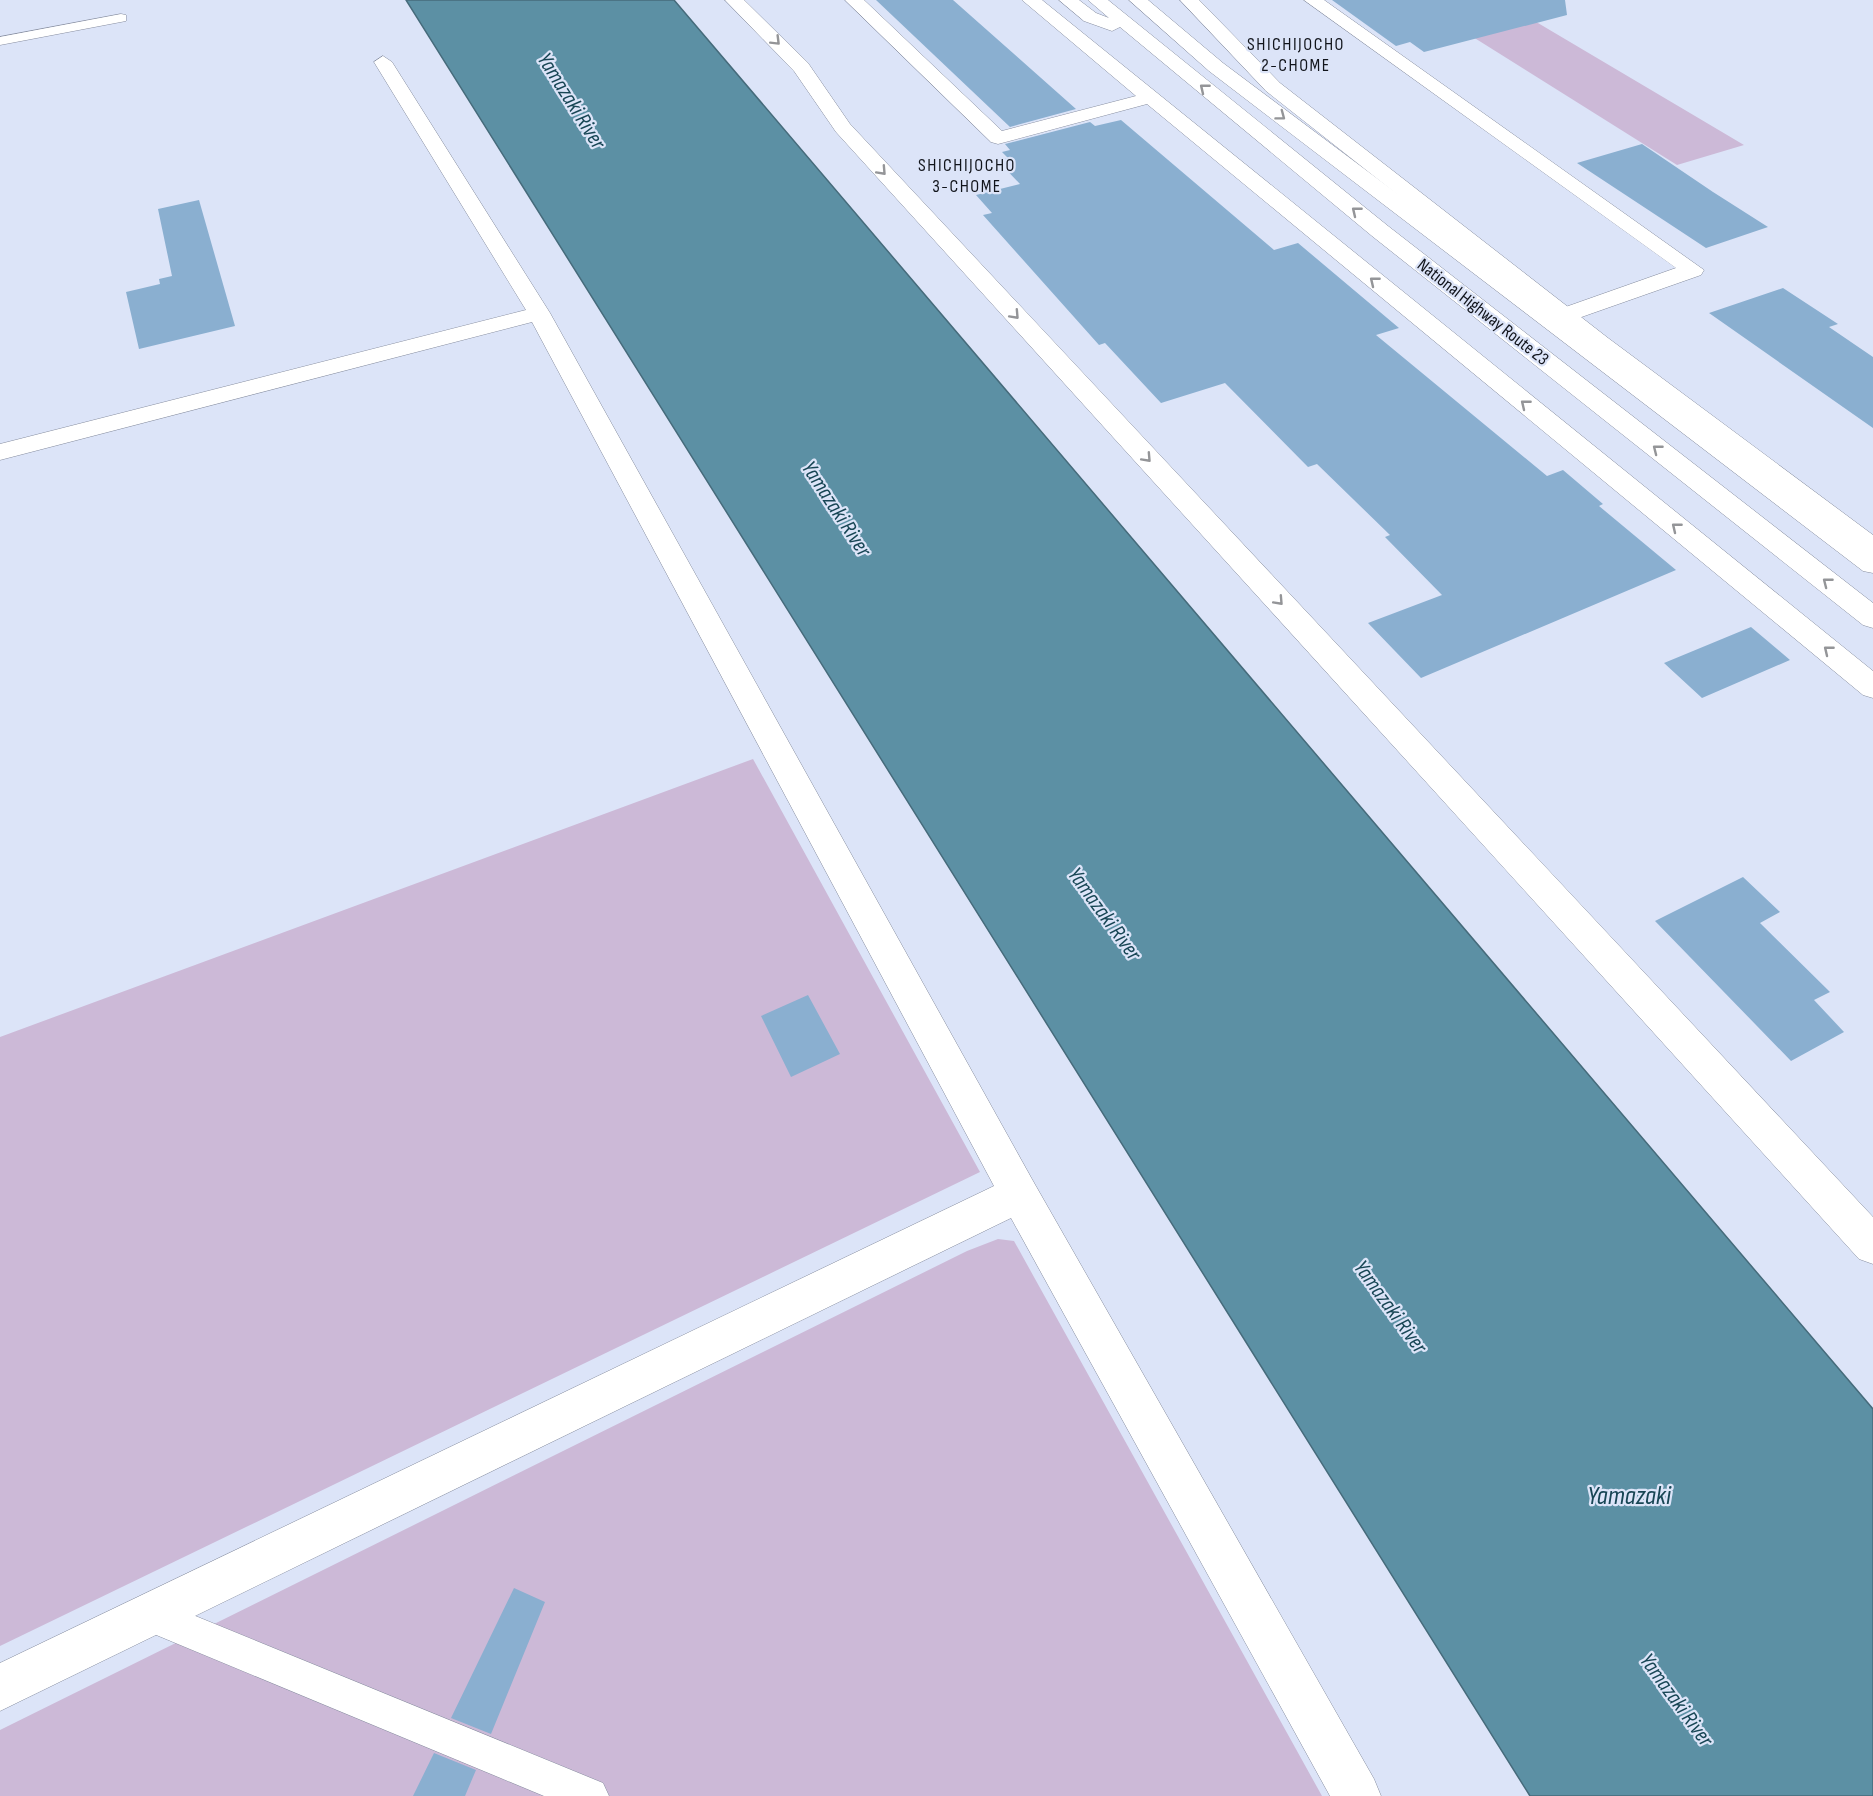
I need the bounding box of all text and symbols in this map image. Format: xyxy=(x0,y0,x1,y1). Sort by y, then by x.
one-way arrow xyxy=(768,34,779,45)
district label: SHICHIJOCHO 2-CHOME xyxy=(1247,34,1345,76)
water label: Yamazaki River xyxy=(531,48,612,155)
one-way arrow xyxy=(1200,84,1211,95)
one-way arrow xyxy=(1275,108,1286,119)
district label: SHICHIJOCHO 3-CHOME xyxy=(918,155,1016,197)
one-way arrow xyxy=(875,164,886,175)
one-way arrow xyxy=(1351,207,1362,218)
street label: National Highway Route 23 xyxy=(1413,254,1553,370)
one-way arrow xyxy=(1370,278,1381,289)
one-way arrow xyxy=(1008,308,1019,319)
one-way arrow xyxy=(1521,401,1532,412)
one-way arrow xyxy=(1653,445,1664,456)
one-way arrow xyxy=(1140,451,1151,462)
water label: Yamazaki River xyxy=(795,456,877,562)
one-way arrow xyxy=(1672,524,1683,535)
one-way arrow xyxy=(1823,578,1834,589)
one-way arrow xyxy=(1272,595,1283,605)
one-way arrow xyxy=(1823,647,1834,658)
water label: Yamazaki River xyxy=(1061,862,1147,966)
water label: Yamazaki River xyxy=(1347,1255,1433,1359)
water label: Yamazaki xyxy=(1587,1480,1672,1512)
water label: Yamazaki River xyxy=(1633,1648,1719,1752)

